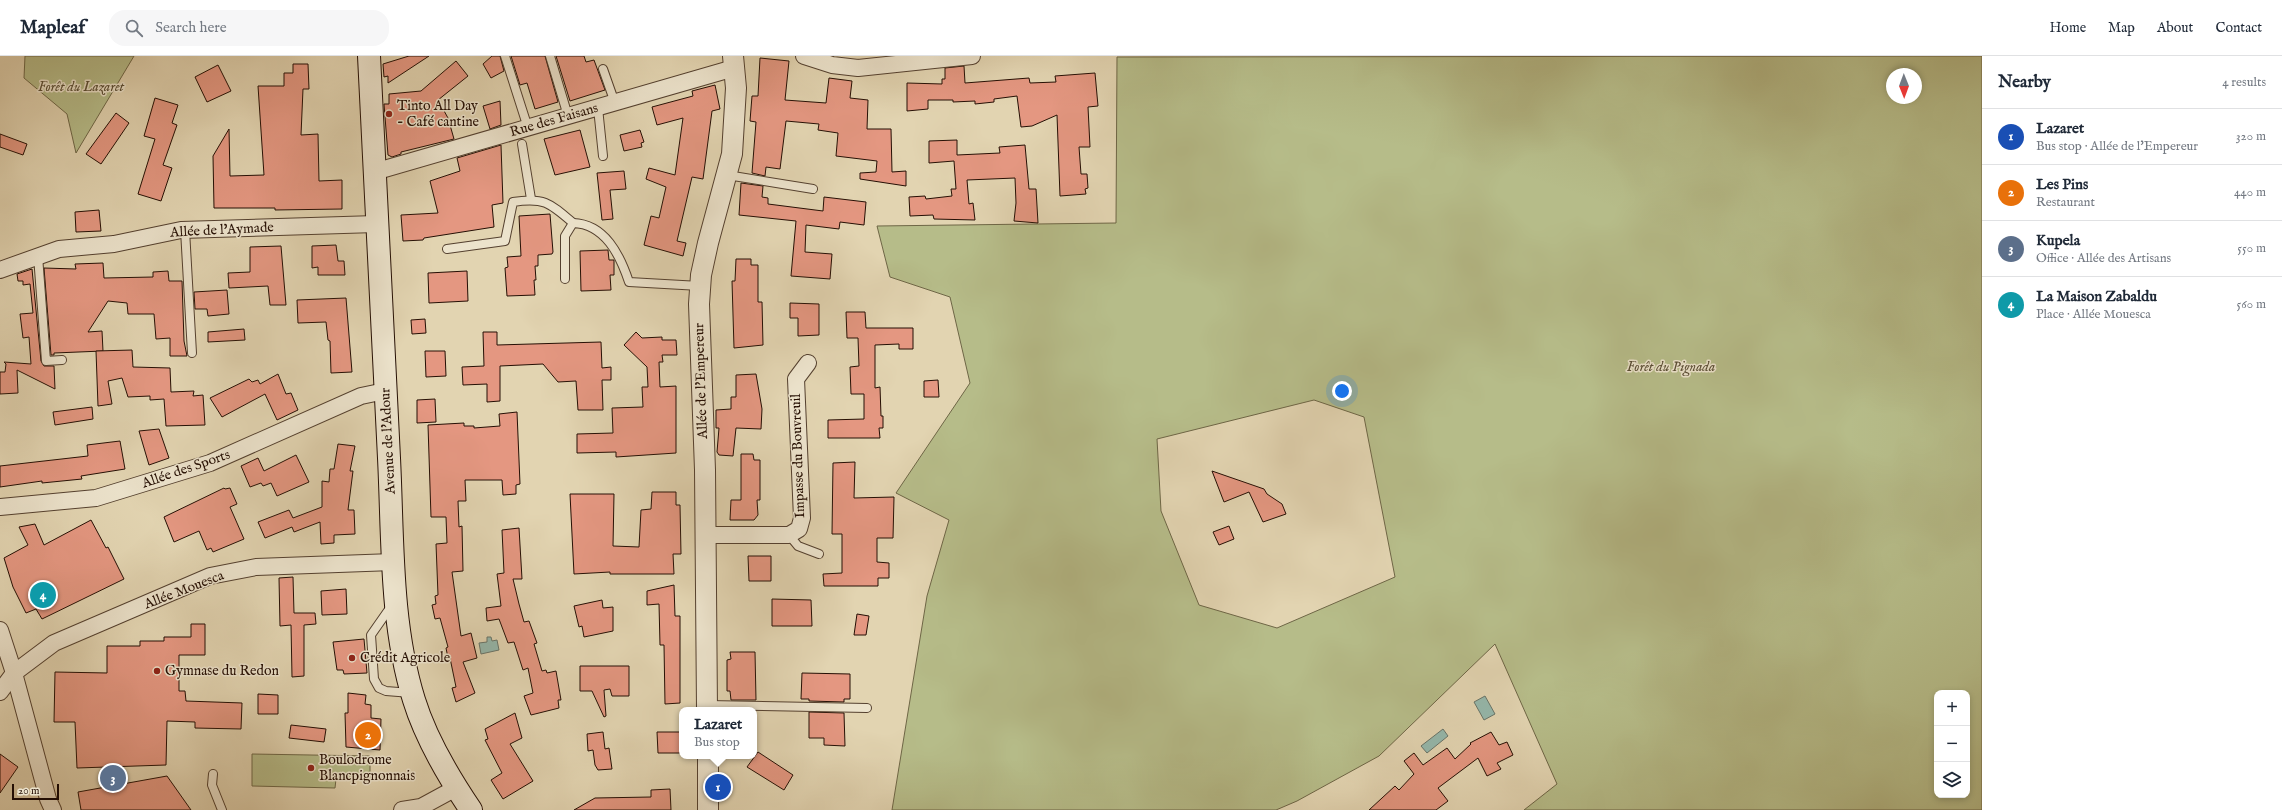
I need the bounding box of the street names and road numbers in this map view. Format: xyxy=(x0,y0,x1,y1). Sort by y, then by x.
street label: Rue des Faisans xyxy=(508,99,600,141)
street label: Allée de l'Aymade xyxy=(169,218,275,242)
street label: Allée de l'Empereur xyxy=(690,323,712,440)
street label: Avenue de l'Adour xyxy=(376,387,400,496)
street label: Impasse du Bouvreuil xyxy=(787,393,809,518)
street label: Allée des Sports xyxy=(139,445,232,493)
street label: Allée Mouesca xyxy=(141,566,227,614)

